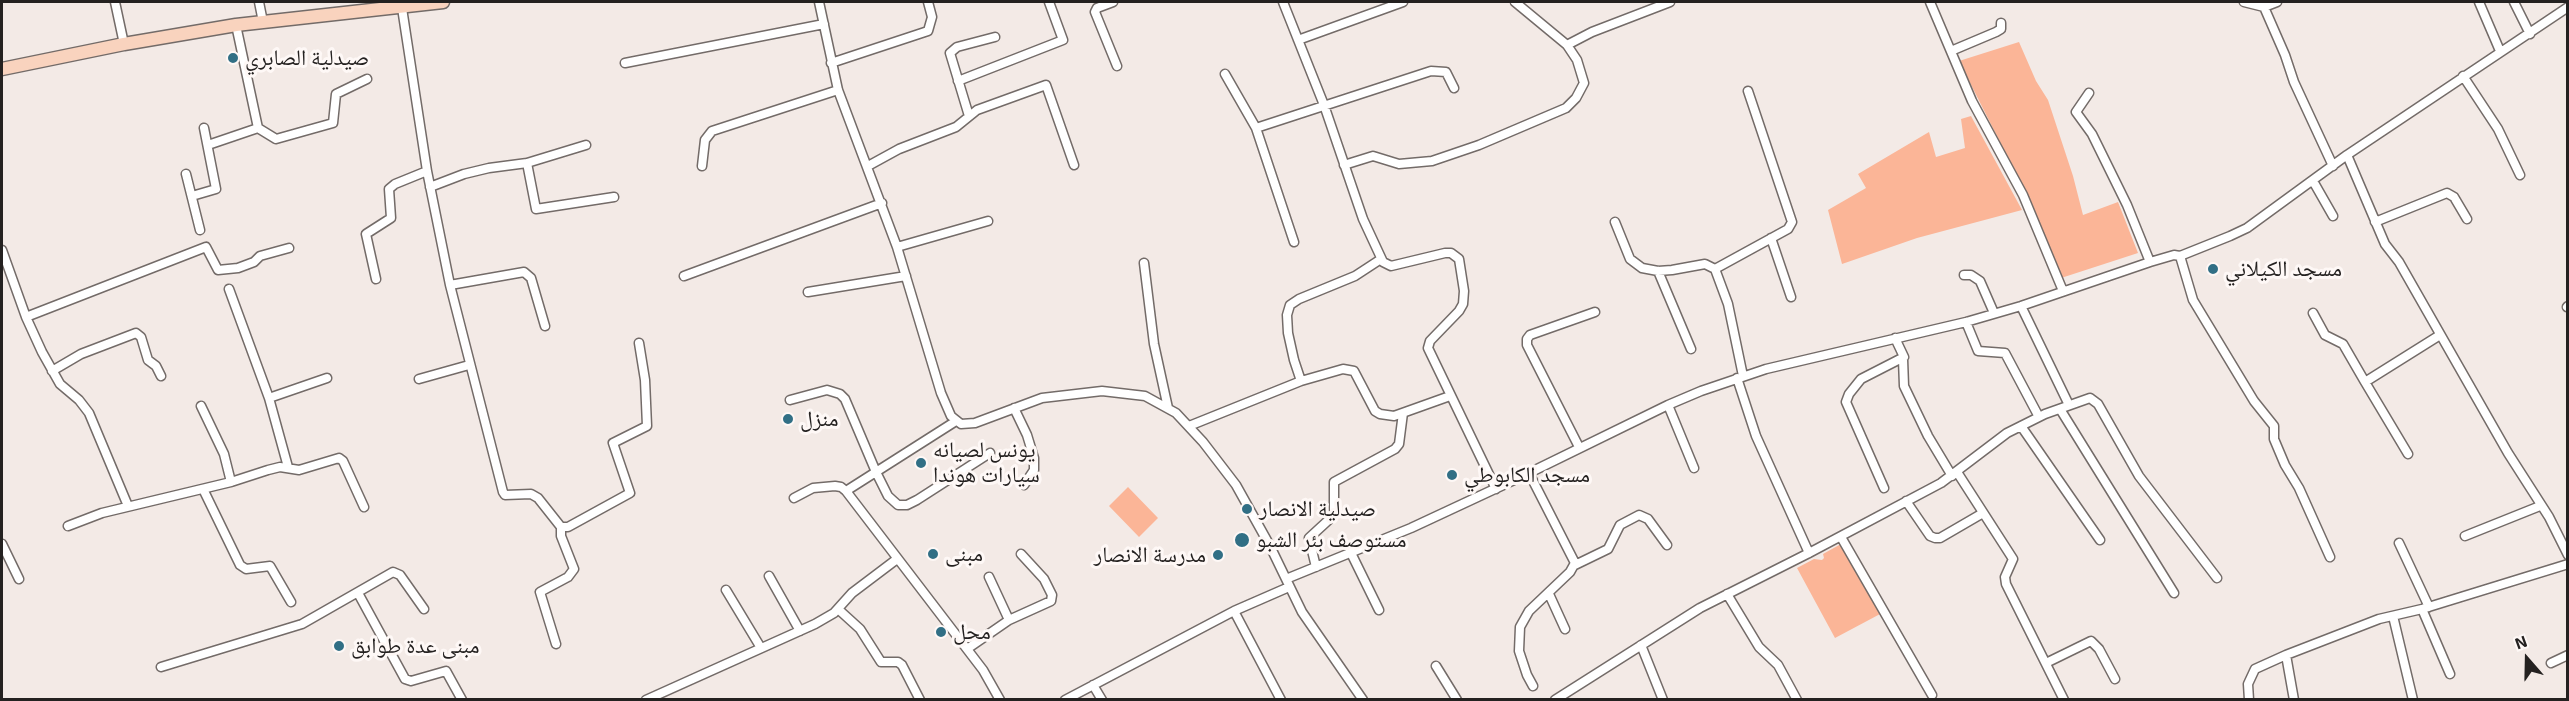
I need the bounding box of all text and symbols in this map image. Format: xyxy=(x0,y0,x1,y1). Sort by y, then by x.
place label: صيدلية الصابري xyxy=(245,45,369,71)
marker: صيدلية الصابري xyxy=(226,51,240,65)
place label: مسجد الكيلاني xyxy=(2225,256,2342,282)
marker: مسجد الكيلاني xyxy=(2206,262,2220,276)
place label: منزل xyxy=(800,406,838,432)
marker: منزل xyxy=(781,412,795,426)
place label: يونس لصيانه سيارات هوندا xyxy=(933,437,1040,488)
marker: يونس لصيانه سيارات هوندا xyxy=(914,456,928,470)
place label: مسجد الكابوطي xyxy=(1464,462,1590,488)
marker: مسجد الكابوطي xyxy=(1445,468,1459,482)
place label: صيدلية الانصار xyxy=(1259,496,1376,522)
marker: صيدلية الانصار xyxy=(1240,502,1254,516)
place label: مستوصف بئر الشبو xyxy=(1256,527,1406,553)
marker: مستوصف بئر الشبو xyxy=(1233,531,1251,549)
place label: مبنى xyxy=(945,541,983,567)
place label: مدرسة الانصار xyxy=(1094,542,1206,568)
marker: مبنى xyxy=(926,547,940,561)
marker: مدرسة الانصار xyxy=(1211,548,1225,562)
place label: محل xyxy=(953,619,991,645)
marker: محل xyxy=(934,625,948,639)
north arrow xyxy=(2497,629,2557,689)
text: N xyxy=(2512,631,2529,653)
place label: مبنى عدة طوابق xyxy=(351,633,480,659)
marker: مبنى عدة طوابق xyxy=(332,639,346,653)

